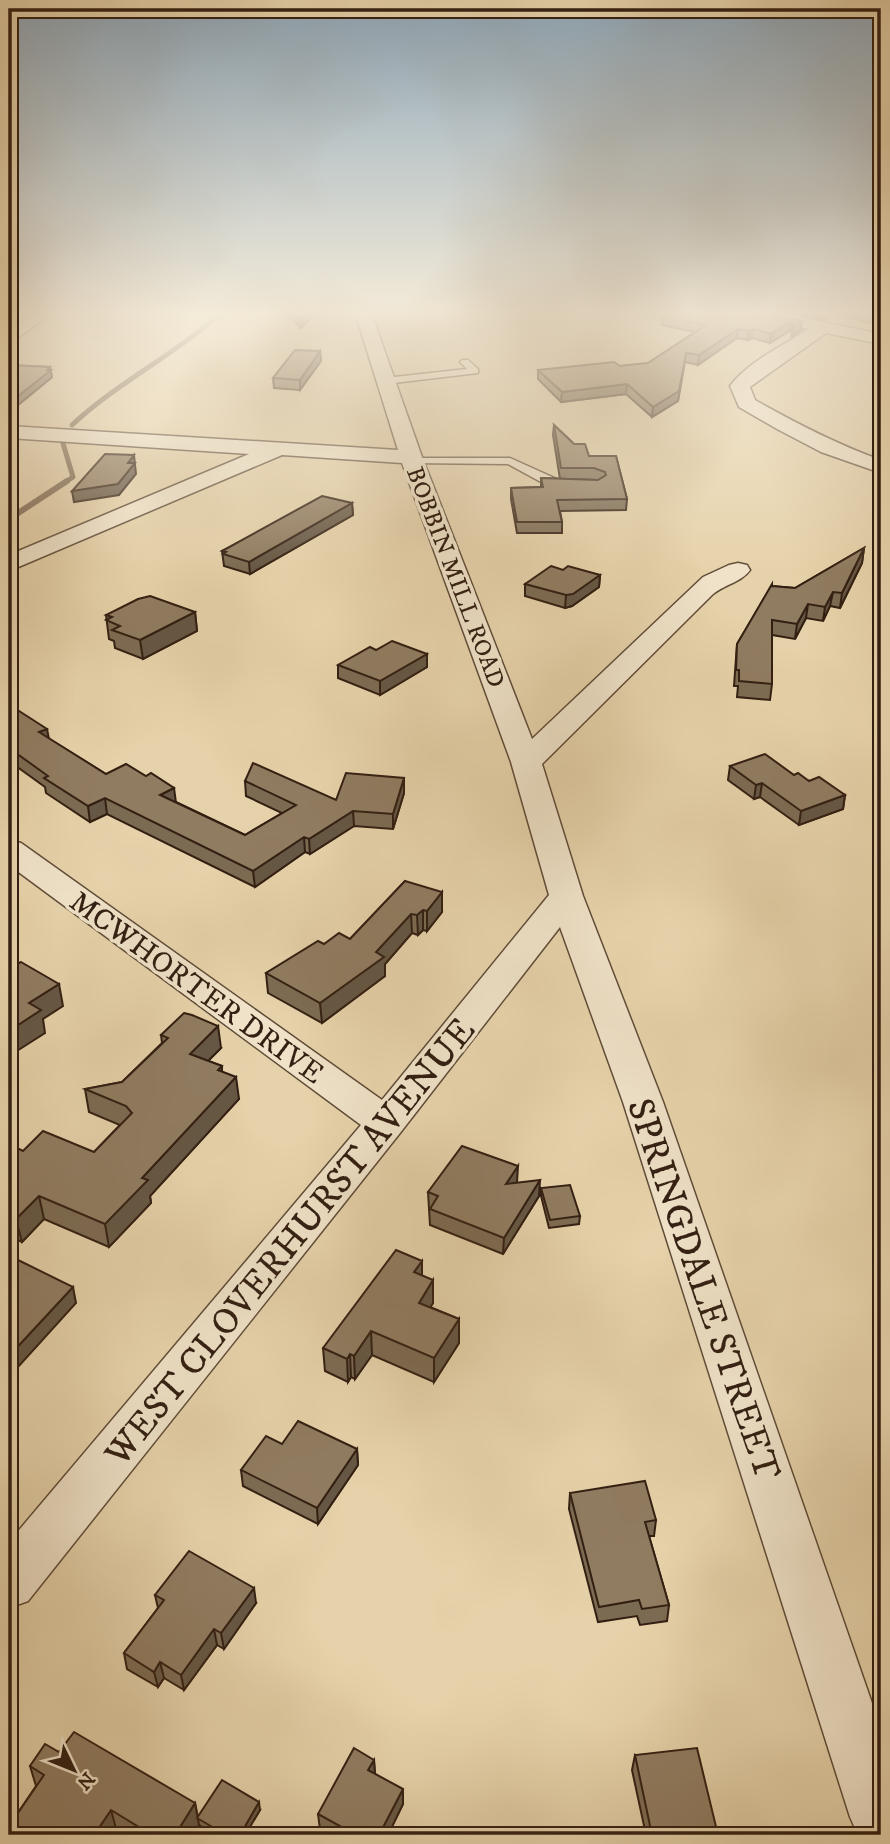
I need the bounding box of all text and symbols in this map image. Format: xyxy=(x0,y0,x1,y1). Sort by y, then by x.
street label: BOBBIN MILL ROAD xyxy=(399,463,511,692)
street label: MCWHORTER DRIVE xyxy=(62,884,330,1093)
street label: WEST CLOVERHURST AVENUE xyxy=(95,1009,487,1477)
street label: SPRINGDALE STREET xyxy=(615,1093,790,1487)
north arrow xyxy=(38,1736,108,1806)
text: N xyxy=(71,1767,99,1794)

